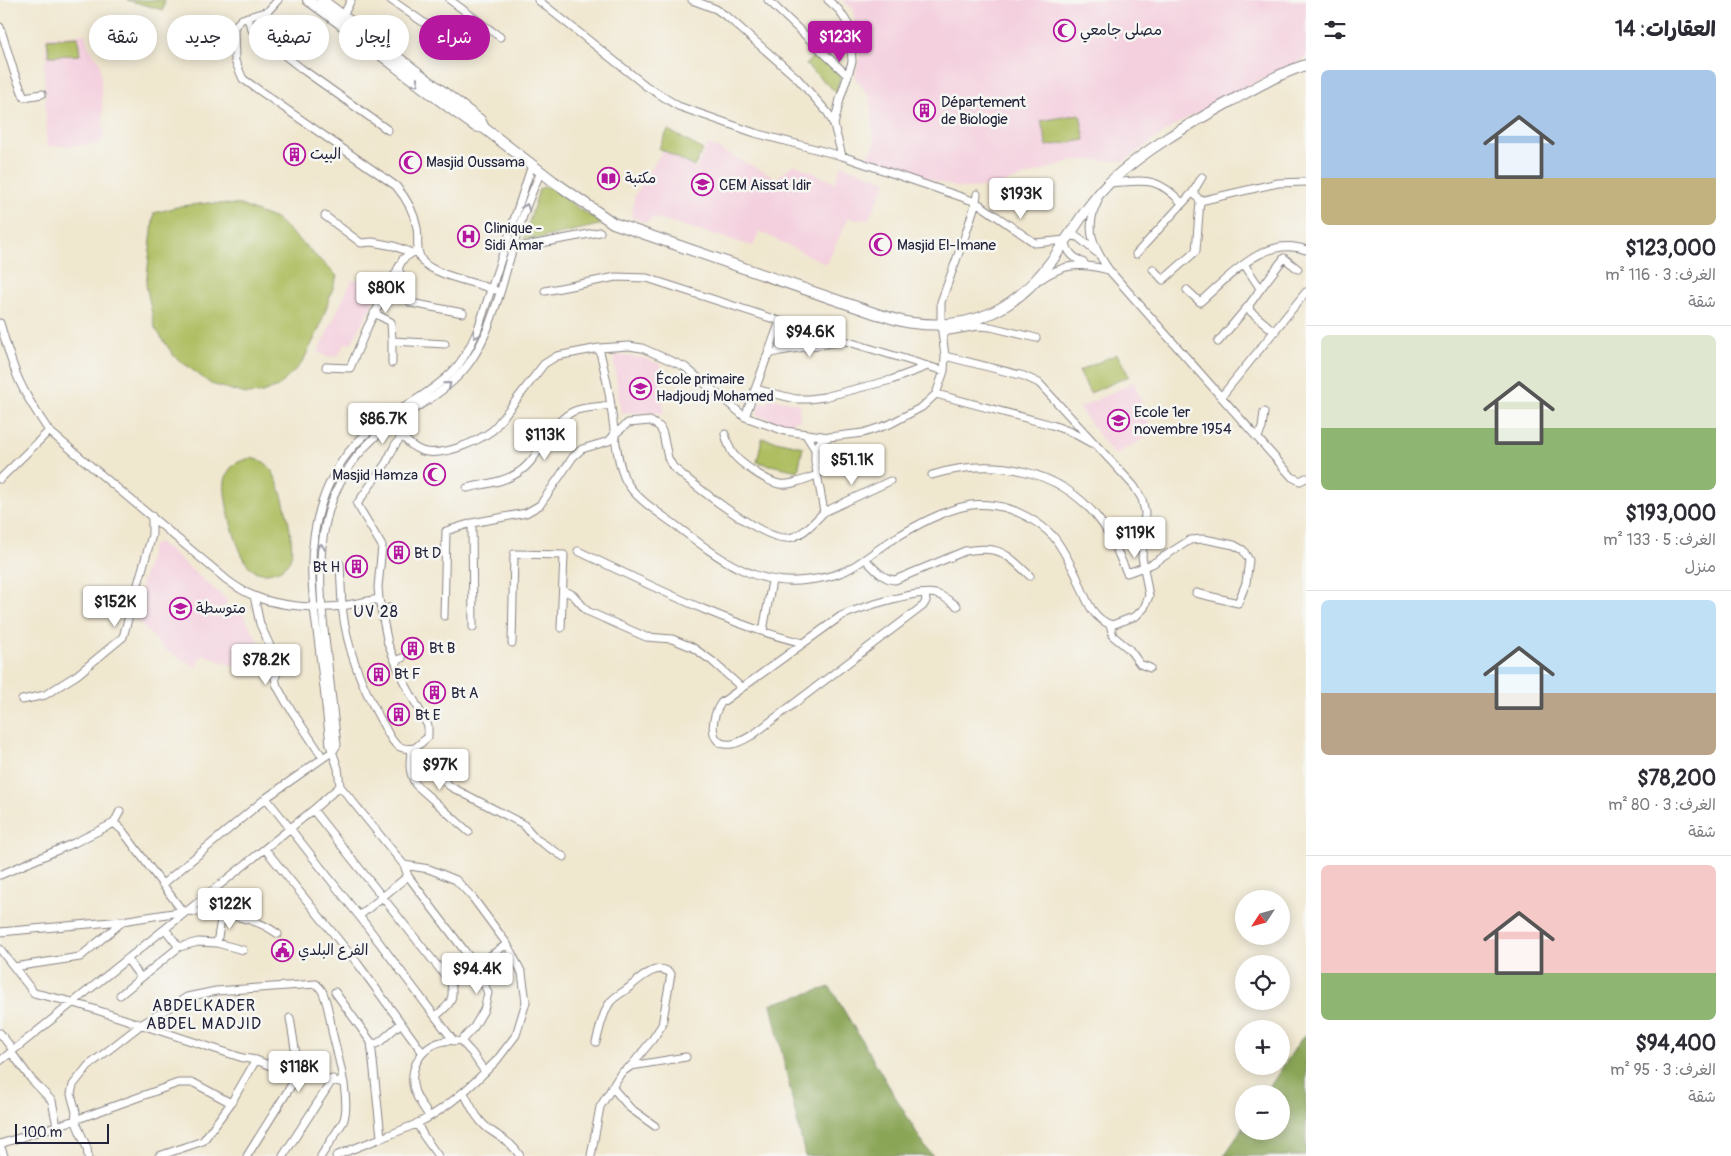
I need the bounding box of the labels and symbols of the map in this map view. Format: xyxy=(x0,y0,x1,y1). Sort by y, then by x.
mosque icon: مصلى جامعي xyxy=(1052,18,1076,42)
pin: $123K xyxy=(805,20,875,63)
place label: مصلى جامعي xyxy=(1080,21,1162,43)
one-way arrow xyxy=(410,77,419,85)
place label: Département de Biologie xyxy=(941,93,1027,129)
building icon: Département de Biologie xyxy=(913,99,937,123)
building icon: البيت xyxy=(282,142,306,166)
place label: البيت xyxy=(310,145,341,164)
mosque icon: Masjid Oussama xyxy=(398,150,422,174)
place label: Masjid Oussama xyxy=(426,153,525,172)
library icon: مكتبة xyxy=(597,166,621,190)
place label: مكتبة xyxy=(625,169,656,188)
school or university icon: CEM Aissat Idir xyxy=(691,173,715,197)
place label: CEM Aissat Idir xyxy=(719,176,812,195)
pin: $193K xyxy=(986,178,1056,220)
one-way arrow xyxy=(521,204,531,212)
place label: Clinique - Sidi Amar xyxy=(484,219,544,255)
hospital icon: Clinique - Sidi Amar xyxy=(456,225,480,249)
mosque icon: Masjid El-Imane xyxy=(869,233,893,257)
place label: Masjid El-Imane xyxy=(897,236,997,255)
pin: $80K xyxy=(356,272,416,314)
pin: $94.6K xyxy=(769,316,851,358)
one-way arrow xyxy=(471,330,482,339)
place label: École primaire Hadjoudj Mohamed xyxy=(656,370,774,406)
school or university icon: École primaire Hadjoudj Mohamed xyxy=(628,376,652,400)
one-way arrow xyxy=(442,383,451,391)
pin: $86.7K xyxy=(342,402,424,445)
place label: Ecole 1er novembre 1954 xyxy=(1134,403,1232,439)
school or university icon: Ecole 1er novembre 1954 xyxy=(1106,409,1130,433)
pin: $113K xyxy=(510,418,580,461)
pin: $51.1K xyxy=(811,444,893,486)
mosque icon: Masjid Hamza xyxy=(422,463,446,487)
place label: Masjid Hamza xyxy=(332,466,418,485)
pin: $119K xyxy=(1100,516,1170,559)
building icon: Bt D xyxy=(386,541,410,565)
one-way arrow xyxy=(315,543,326,551)
place label: Bt D xyxy=(414,544,441,563)
building icon: Bt H xyxy=(344,555,368,579)
place label: Bt H xyxy=(313,558,340,577)
pin: $152K xyxy=(80,586,150,628)
school or university icon: متوسطة xyxy=(168,596,192,620)
place label: متوسطة xyxy=(196,599,246,618)
district label: UV 28 xyxy=(353,602,399,622)
building icon: Bt B xyxy=(401,636,425,660)
place label: Bt B xyxy=(429,639,455,658)
pin: $78.2K xyxy=(225,644,307,686)
building icon: Bt F xyxy=(366,662,390,686)
place label: Bt F xyxy=(394,665,421,684)
building icon: Bt A xyxy=(423,681,447,705)
place label: Bt A xyxy=(451,684,479,703)
building icon: Bt E xyxy=(387,703,411,727)
place label: Bt E xyxy=(415,706,441,725)
pin: $97K xyxy=(410,748,470,791)
pin: $122K xyxy=(195,888,265,930)
north arrow xyxy=(1235,890,1290,945)
public building icon: الفرع البلدي xyxy=(270,938,294,962)
place label: الفرع البلدي xyxy=(298,941,368,961)
pin: $94.4K xyxy=(436,952,518,995)
district label: ABDELKADER ABDEL MADJID xyxy=(146,996,262,1034)
pin: $118K xyxy=(264,1050,334,1093)
scale bar xyxy=(15,1121,109,1144)

